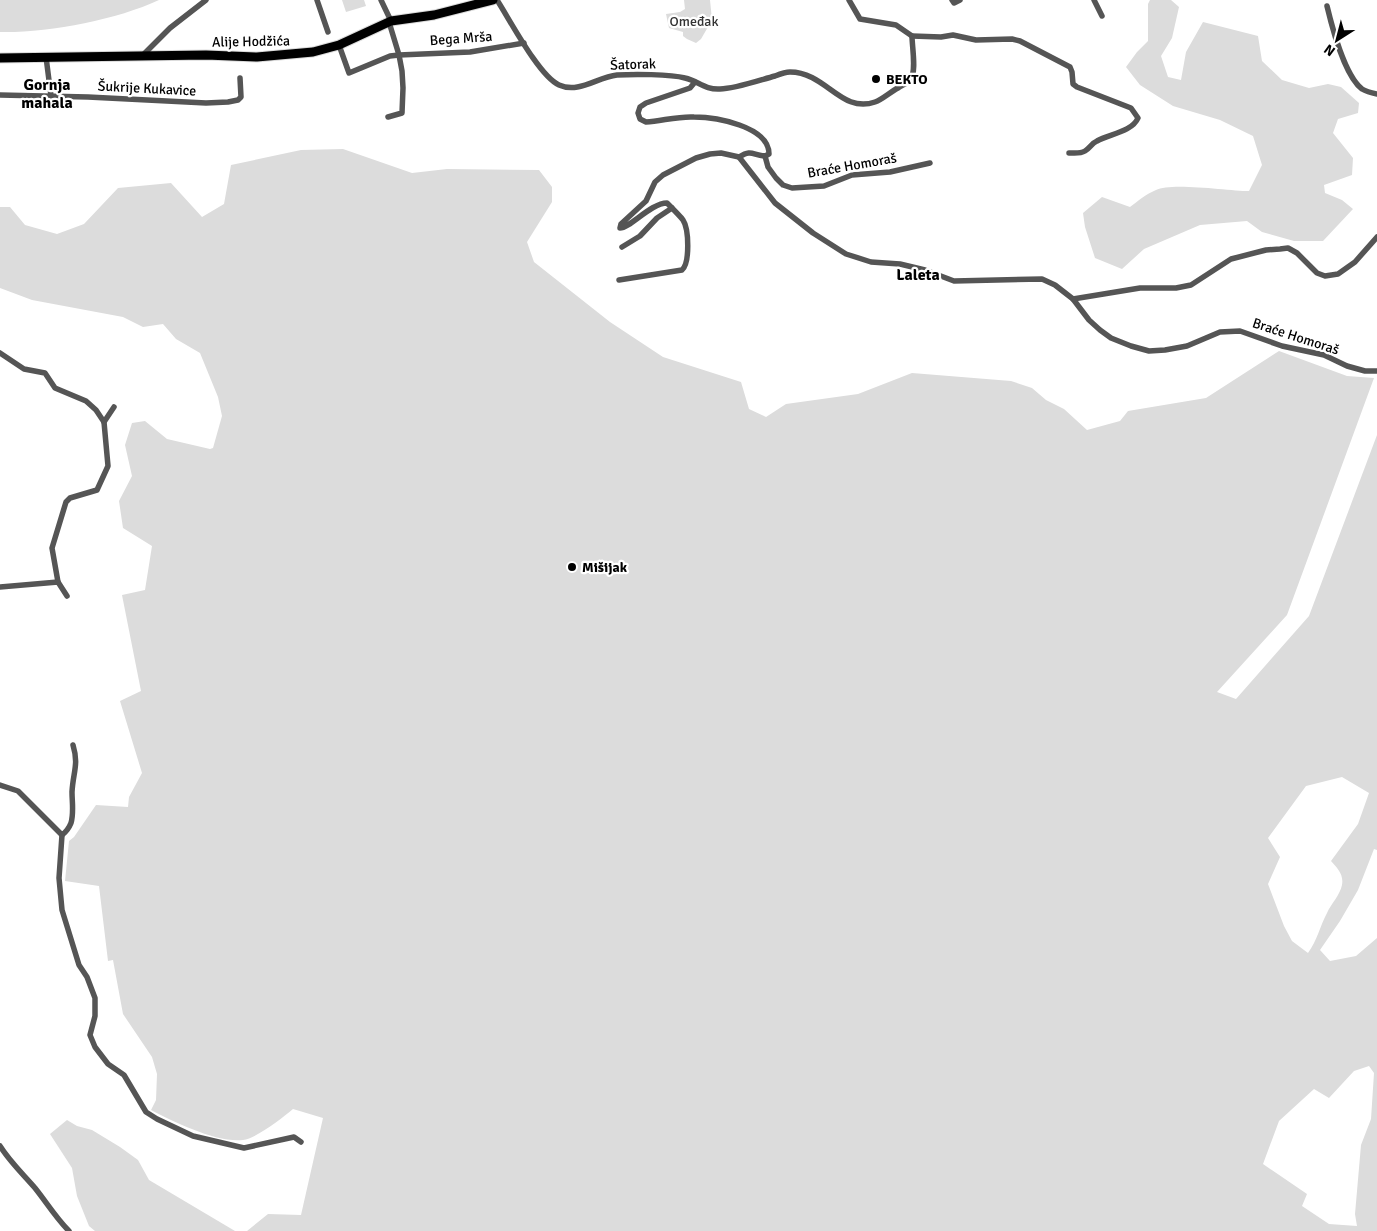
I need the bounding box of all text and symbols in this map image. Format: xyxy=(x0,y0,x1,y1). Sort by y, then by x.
park label: Omeđak xyxy=(670,13,718,30)
north arrow xyxy=(1312,15,1362,65)
street label: Bega Mrša xyxy=(429,28,493,49)
street label: Alije Hodžića xyxy=(212,32,290,51)
text: N xyxy=(1321,40,1339,60)
street label: Šatorak xyxy=(610,55,656,74)
place label: BEKTO xyxy=(886,71,928,88)
marker: BEKTO xyxy=(870,73,882,85)
district label: Gornja mahala xyxy=(21,75,73,113)
street label: Šukrije Kukavice xyxy=(97,77,197,100)
street label: Braće Homoraš xyxy=(806,149,898,182)
district label: Laleta xyxy=(896,265,940,285)
street label: Braće Homoraš xyxy=(1250,314,1341,359)
place label: Mišijak xyxy=(582,559,628,576)
marker: Mišijak xyxy=(566,561,578,573)

